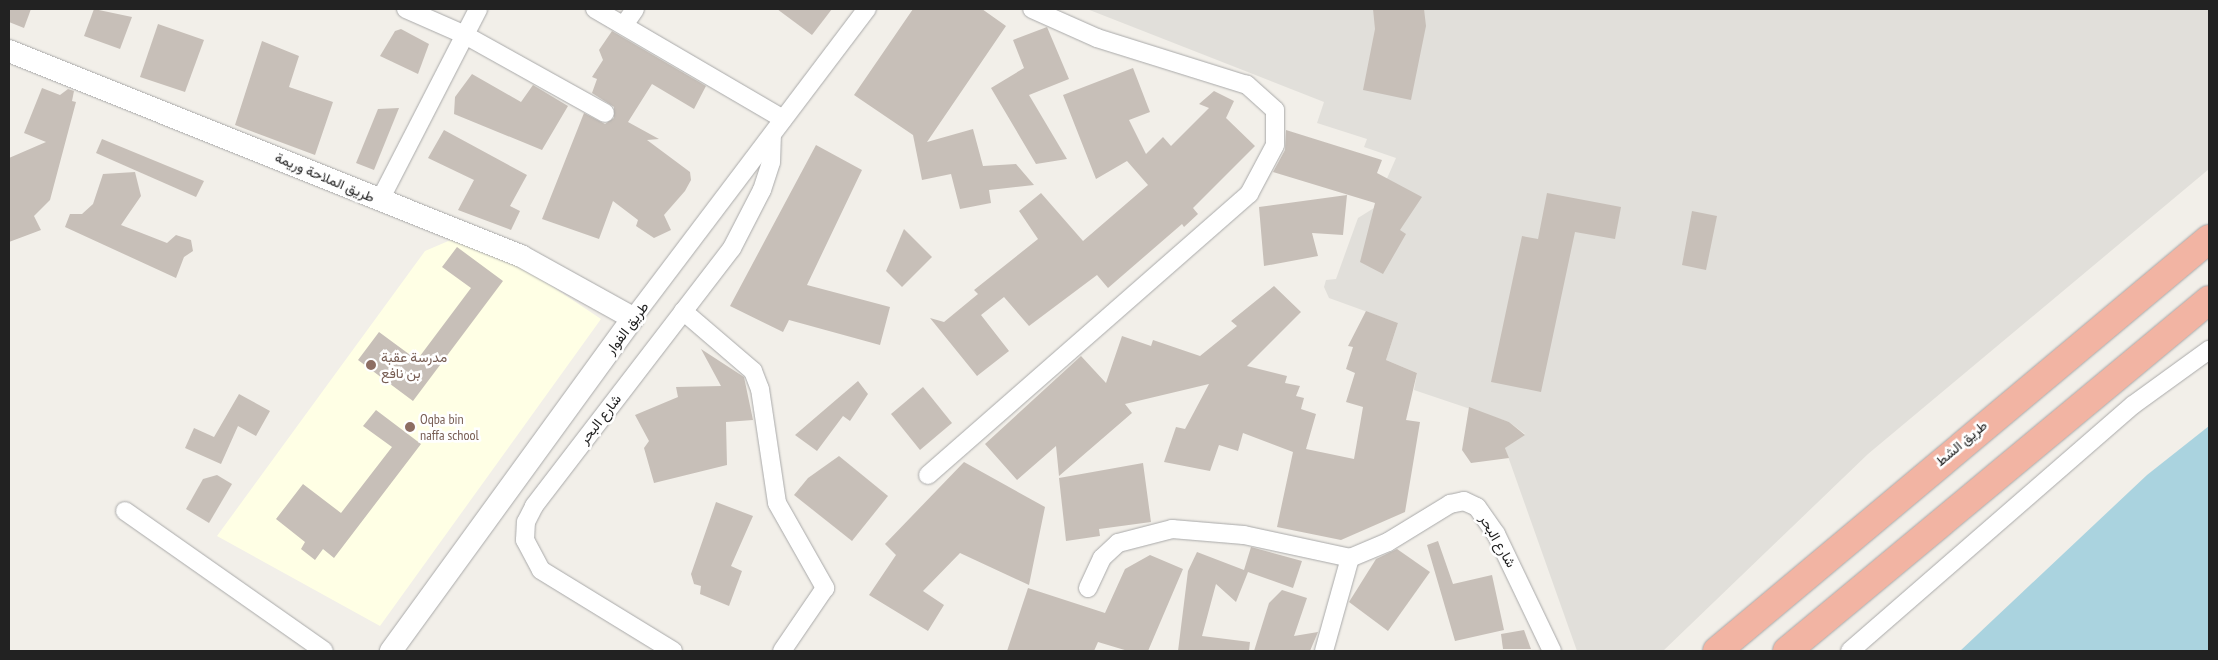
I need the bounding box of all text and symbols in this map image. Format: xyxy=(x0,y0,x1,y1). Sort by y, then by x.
street label: طريق الملاحة وريمة xyxy=(273,148,377,206)
street label: طريق الفوار xyxy=(602,299,652,357)
place label: مدرسة عقبة بن نافع xyxy=(381,349,447,382)
marker: مدرسة عقبة بن نافع xyxy=(365,359,377,371)
street label: شارع البحر xyxy=(575,391,625,447)
place label: Oqba bin naffa school xyxy=(420,411,479,444)
street label: طريق الشط xyxy=(1932,416,1990,470)
marker: Oqba bin naffa school xyxy=(404,421,416,433)
street label: شارع البحر xyxy=(1476,512,1520,570)

